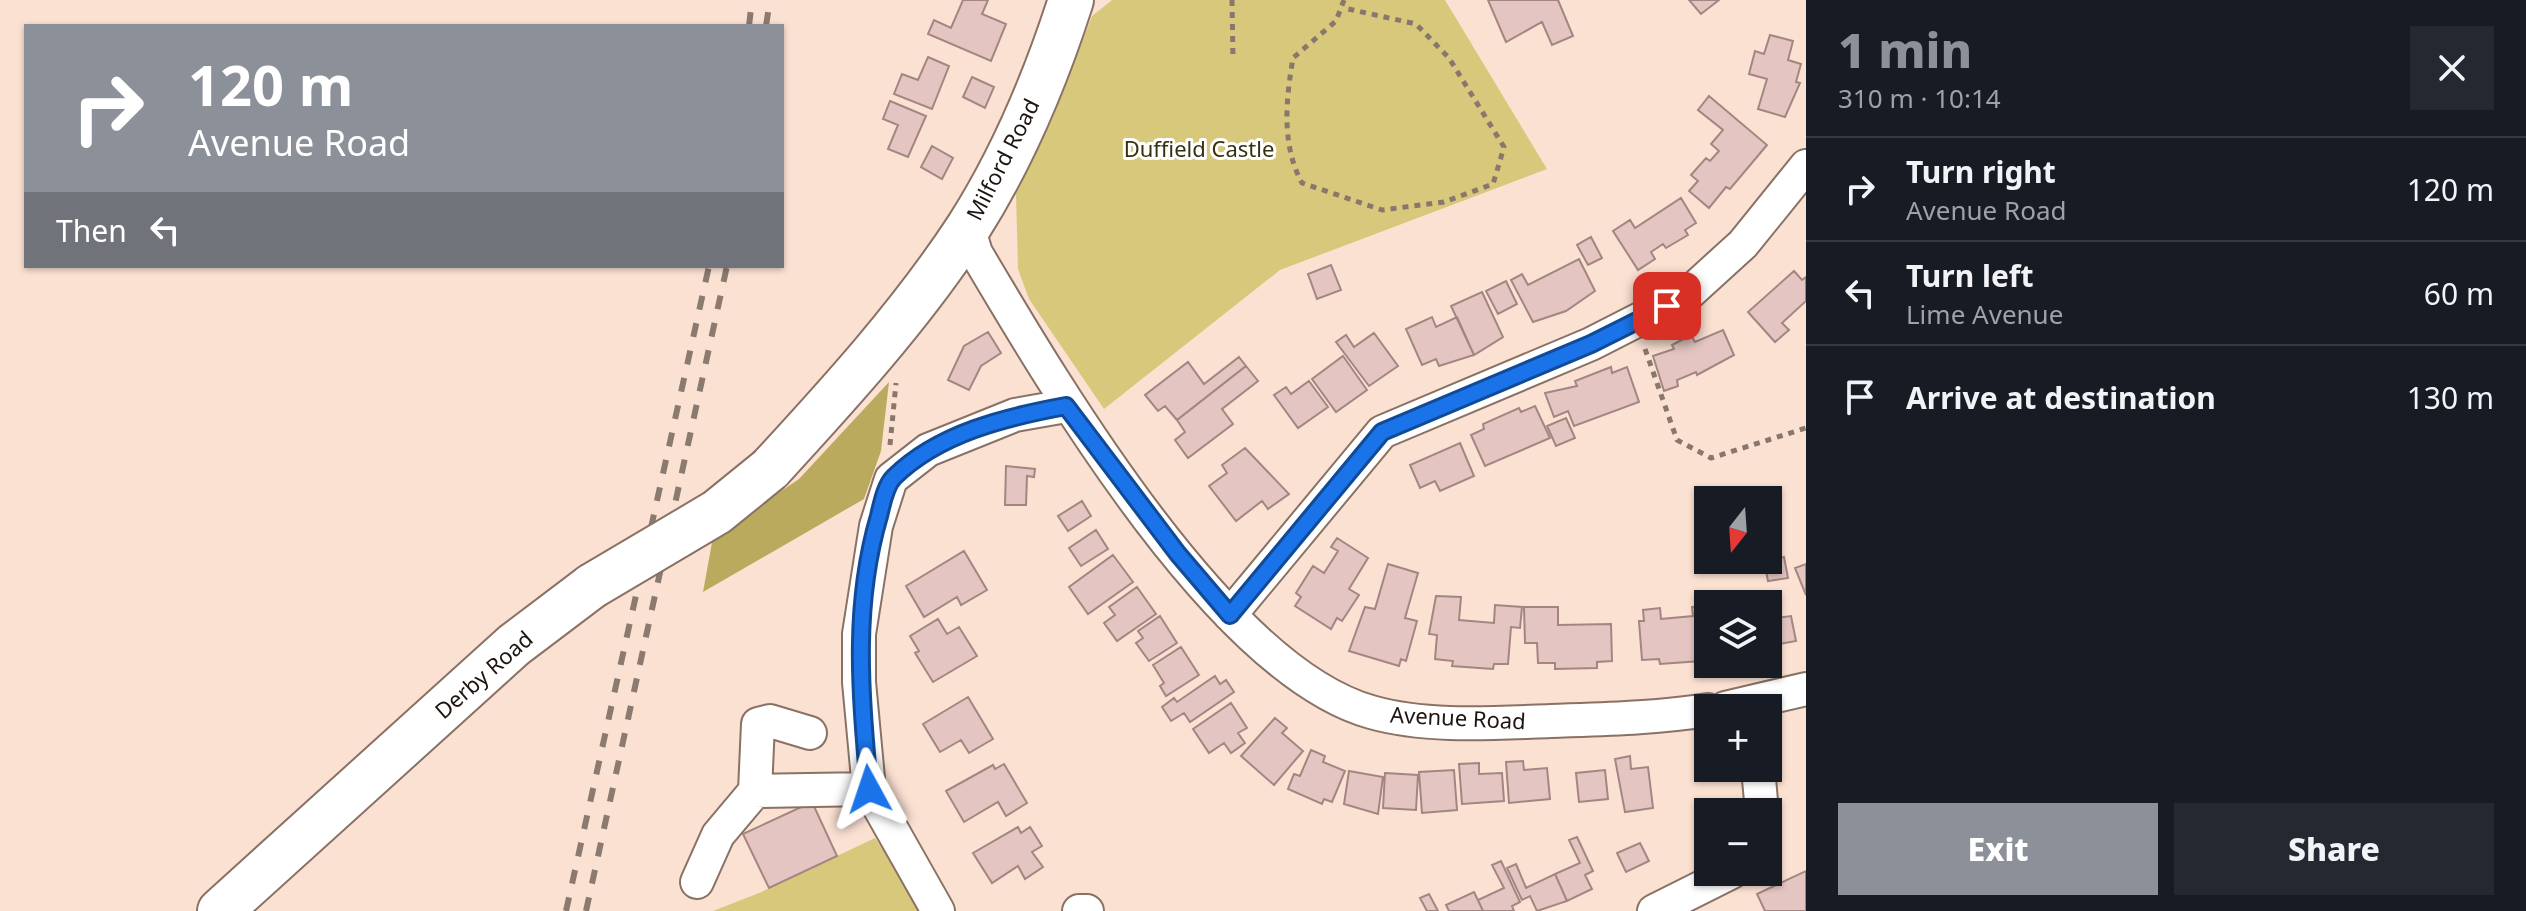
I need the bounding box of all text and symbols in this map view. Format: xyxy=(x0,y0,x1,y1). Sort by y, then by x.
text: 1 min xyxy=(1838,17,1972,82)
button: close xyxy=(2410,26,2494,110)
text: 120 m xyxy=(188,46,353,122)
icon: right xyxy=(56,56,160,160)
text: 310 m · 10:14 xyxy=(1838,80,2001,116)
street label: Milford Road xyxy=(958,93,1046,225)
text: Avenue Road xyxy=(188,118,410,167)
park label: Duffield Castle xyxy=(1124,133,1274,163)
text: Turn right xyxy=(1906,151,2056,192)
icon: right xyxy=(1838,167,1882,211)
text: 120 m xyxy=(2407,169,2494,210)
text: Avenue Road xyxy=(1906,192,2067,228)
icon: left xyxy=(143,208,187,252)
text: Then xyxy=(56,210,127,251)
text: Turn left xyxy=(1906,255,2034,296)
icon: left xyxy=(1838,271,1882,315)
pin xyxy=(1633,272,1701,340)
text: 60 m xyxy=(2424,273,2494,314)
icon: arrive xyxy=(1645,284,1689,328)
text: Lime Avenue xyxy=(1906,296,2063,332)
icon: arrive xyxy=(1838,375,1882,419)
text: Arrive at destination xyxy=(1906,377,2216,418)
text: 130 m xyxy=(2407,377,2494,418)
north arrow xyxy=(1694,486,1782,574)
map controls xyxy=(1694,486,1782,886)
button: layers xyxy=(1694,590,1782,678)
street label: Derby Road xyxy=(428,623,538,725)
button: + xyxy=(1694,694,1782,782)
street label: Avenue Road xyxy=(1389,698,1527,736)
position arrow xyxy=(827,747,911,831)
button: − xyxy=(1694,798,1782,886)
button: Exit xyxy=(1838,803,2158,895)
button: Share xyxy=(2174,803,2494,895)

